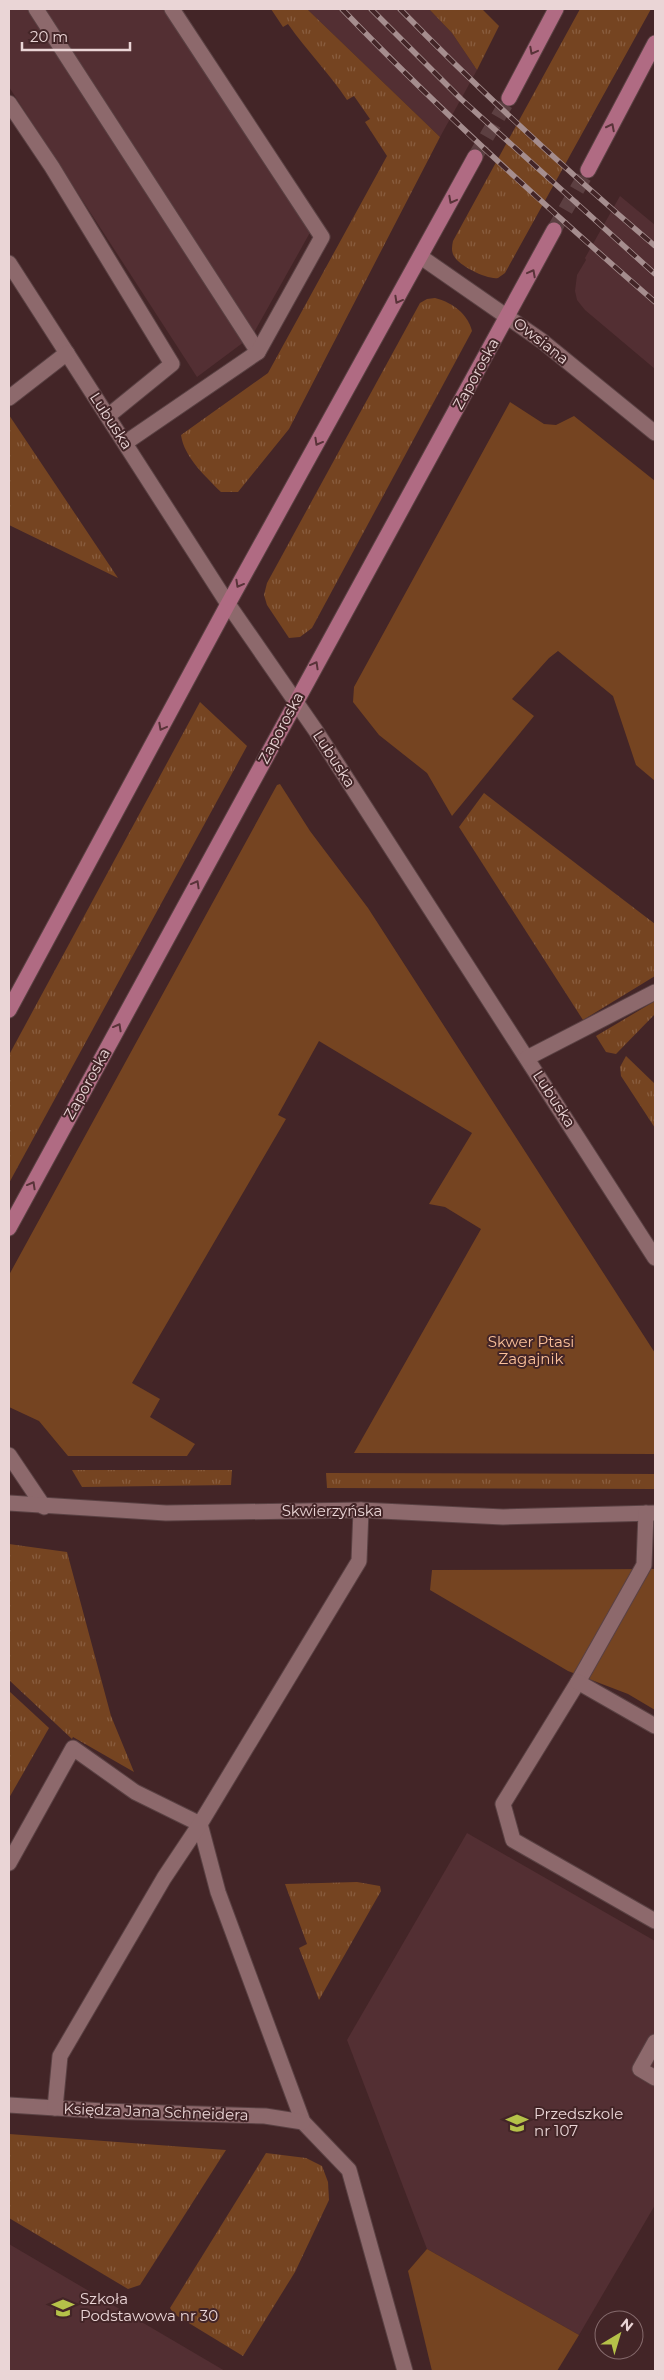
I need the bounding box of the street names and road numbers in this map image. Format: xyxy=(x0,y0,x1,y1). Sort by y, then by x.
street label: Owsiana xyxy=(510,313,573,368)
street label: Zaporoska xyxy=(448,335,503,413)
street label: Lubuska xyxy=(86,389,137,453)
street label: Zaporoska xyxy=(254,689,307,767)
street label: Lubuska xyxy=(309,727,360,791)
street label: Zaporoska xyxy=(59,1045,114,1123)
street label: Lubuska xyxy=(529,1067,580,1131)
street label: Skwierzyńska xyxy=(282,1501,382,1520)
street label: Księdza Jana Schneidera xyxy=(63,2099,249,2124)

